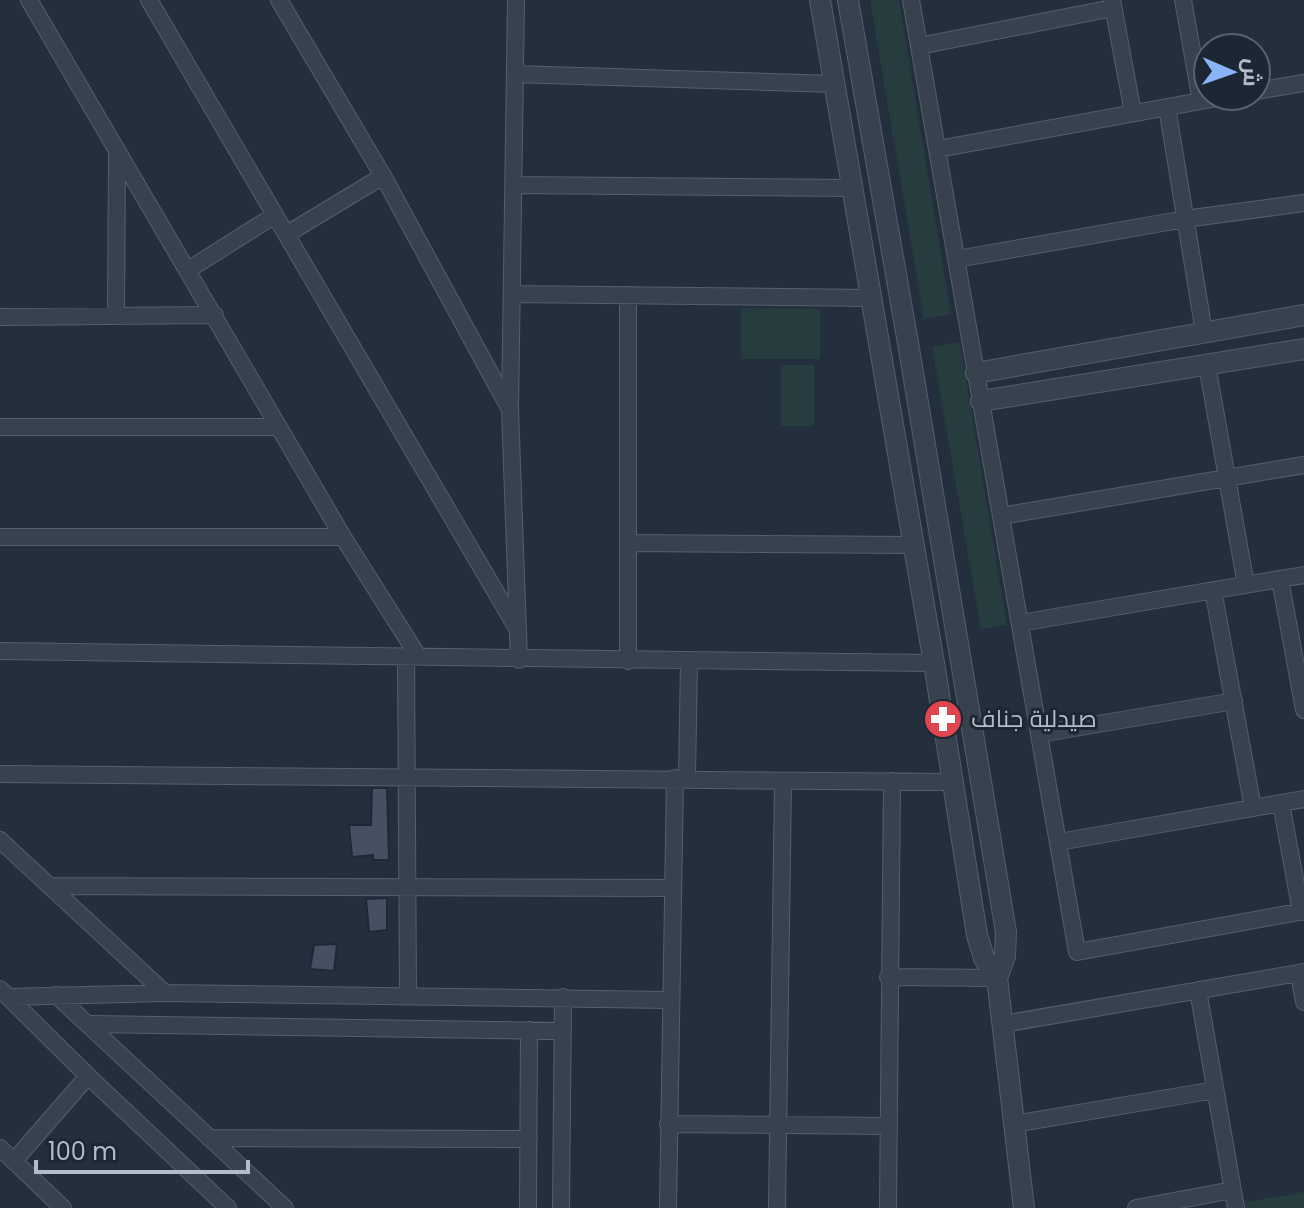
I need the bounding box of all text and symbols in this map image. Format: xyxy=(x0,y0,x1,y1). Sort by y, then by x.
north arrow xyxy=(1192,32,1272,112)
text: ش xyxy=(1236,58,1267,87)
pharmacy icon: صيدلية جناف xyxy=(922,698,964,740)
place label: صيدلية جناف xyxy=(971,702,1097,735)
scale bar xyxy=(36,1124,248,1174)
text: 100 m xyxy=(48,1135,117,1168)

